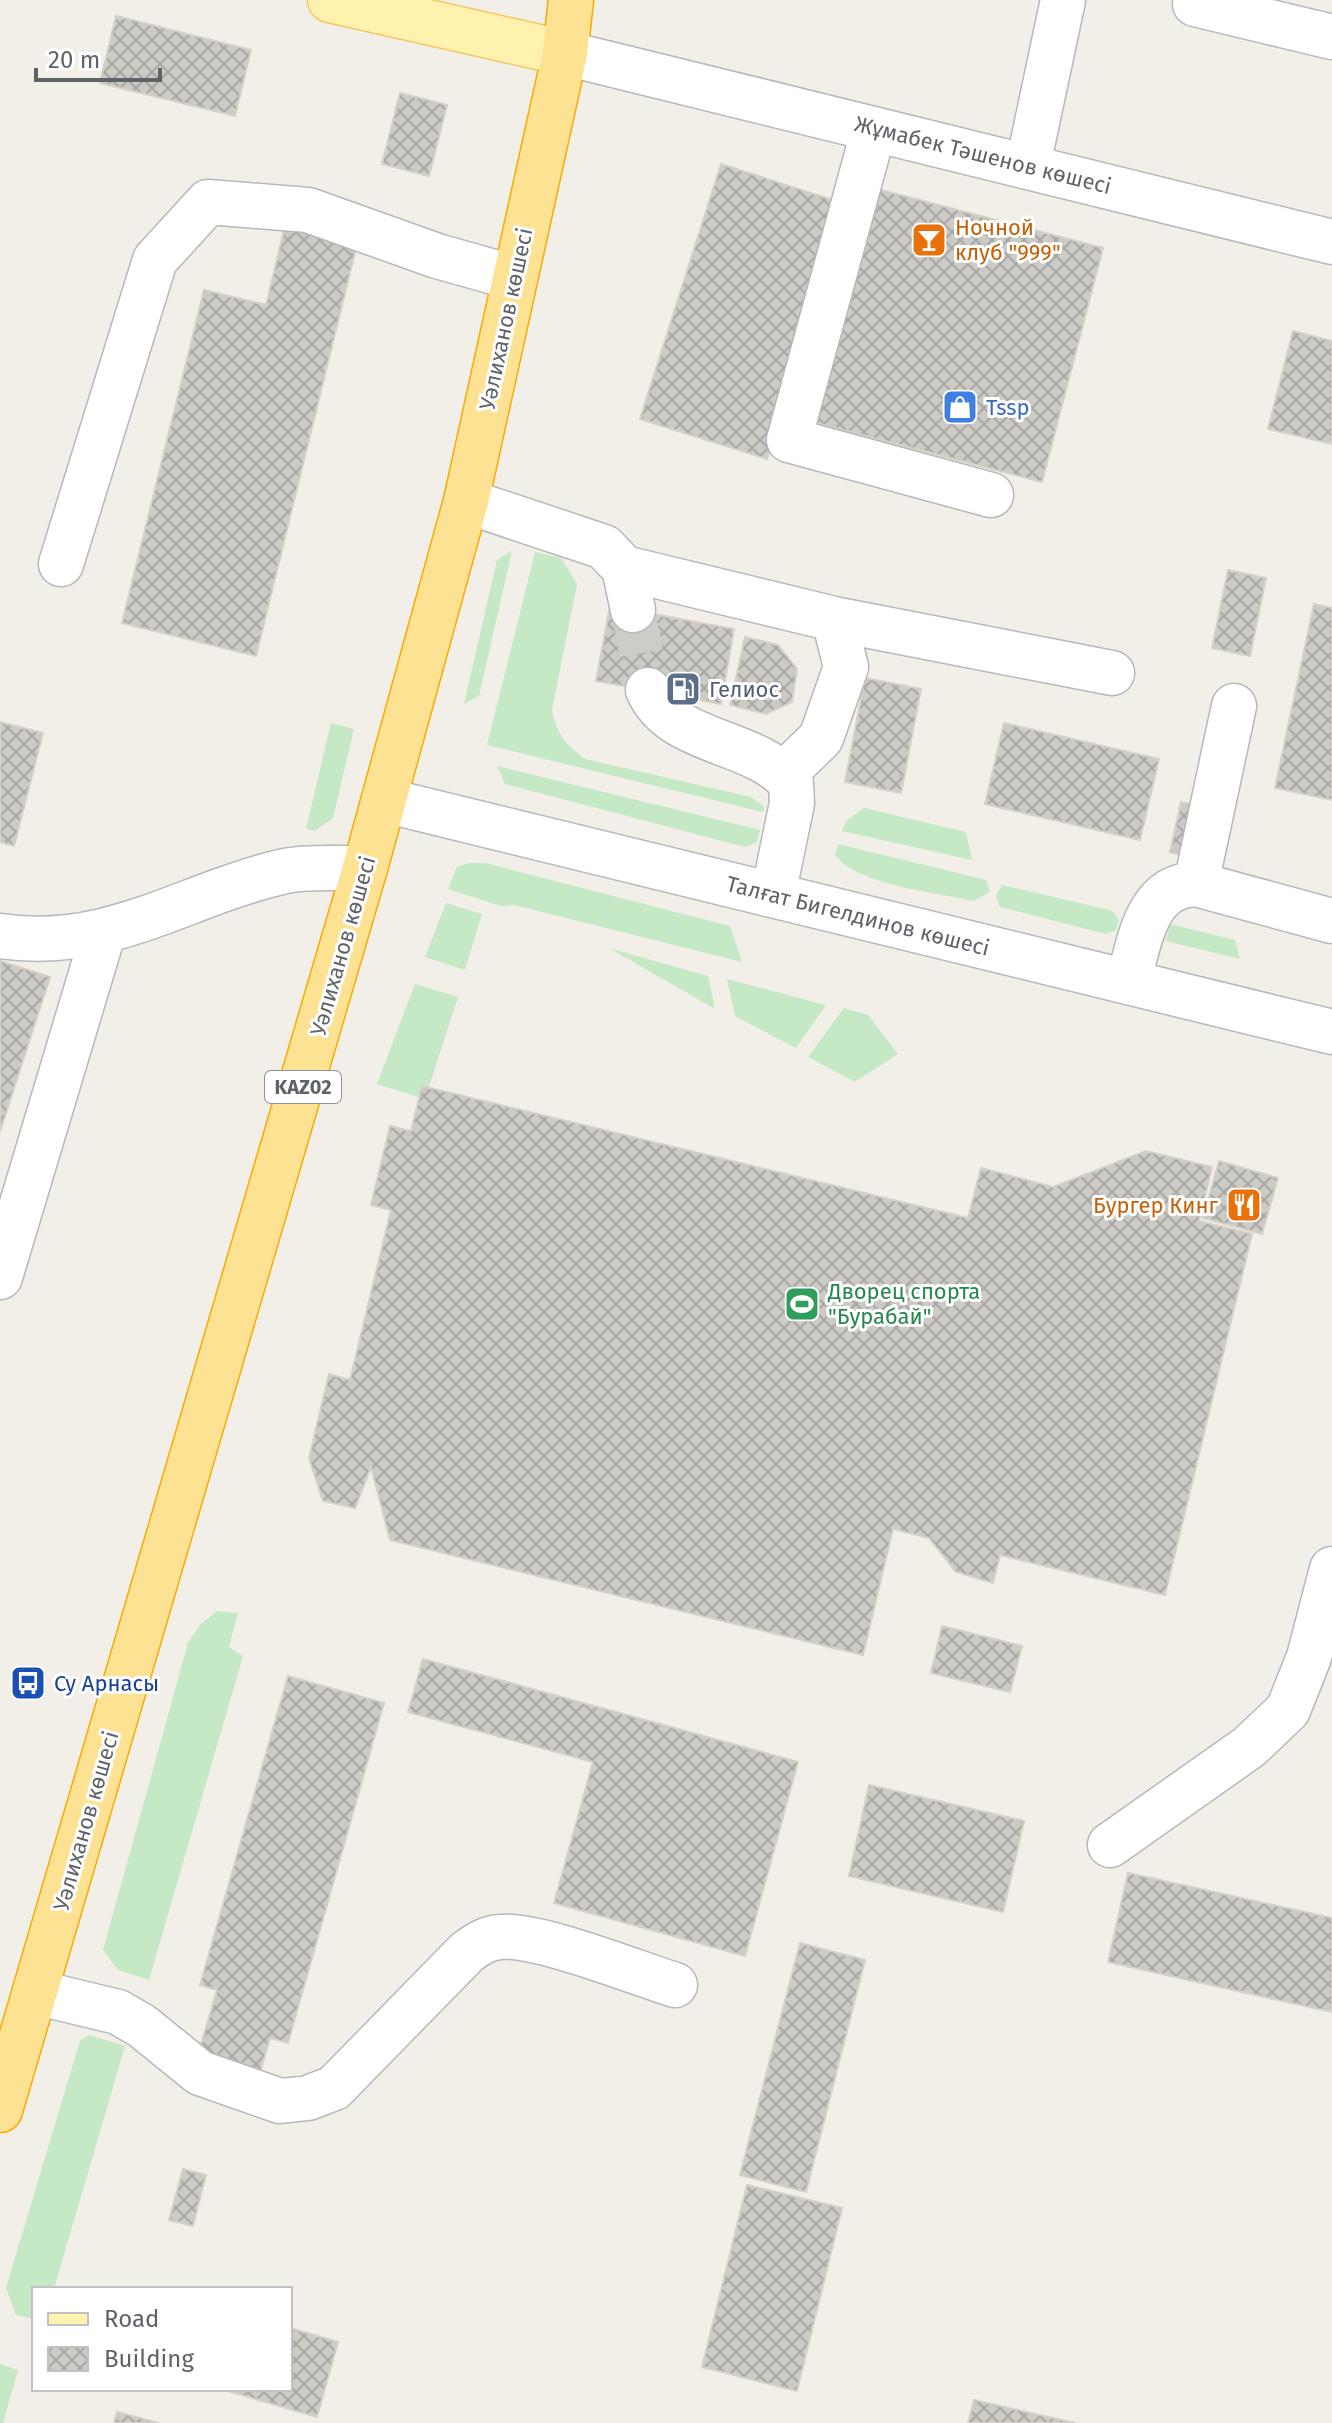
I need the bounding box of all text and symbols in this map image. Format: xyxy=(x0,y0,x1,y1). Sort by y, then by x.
scale bar xyxy=(36,32,160,82)
text: 20 m xyxy=(48,46,100,74)
street label: Жұмабек Тәшенов көшесі xyxy=(852,110,1114,200)
place label: Ночной клуб "999" xyxy=(955,214,1061,266)
bar icon: Ночной клуб "999" xyxy=(910,221,948,259)
street label: Уәлиханов көшесі xyxy=(474,225,538,413)
shop icon: Tssp xyxy=(941,388,979,426)
place label: Tssp xyxy=(986,394,1030,421)
fuel station icon: Гелиос xyxy=(664,670,702,708)
place label: Гелиос xyxy=(709,676,779,703)
street label: Уәлиханов көшесі xyxy=(304,853,382,1039)
street label: Талғат Бигелдинов көшесі xyxy=(724,870,992,962)
road number: KАZ02 xyxy=(265,1071,341,1103)
restaurant icon: Бургер Кинг xyxy=(1225,1186,1263,1224)
place label: Бургер Кинг xyxy=(1093,1192,1219,1219)
place label: Дворец спорта "Бурабай" xyxy=(827,1278,980,1330)
sports icon: Дворец спорта "Бурабай" xyxy=(783,1285,821,1323)
bus stop icon: Су Арнасы xyxy=(9,1664,47,1702)
place label: Су Арнасы xyxy=(54,1670,159,1697)
street label: Уәлиханов көшесі xyxy=(47,1728,125,1914)
legend xyxy=(32,2287,292,2391)
text: Road xyxy=(104,2305,159,2333)
text: Building xyxy=(104,2345,194,2373)

